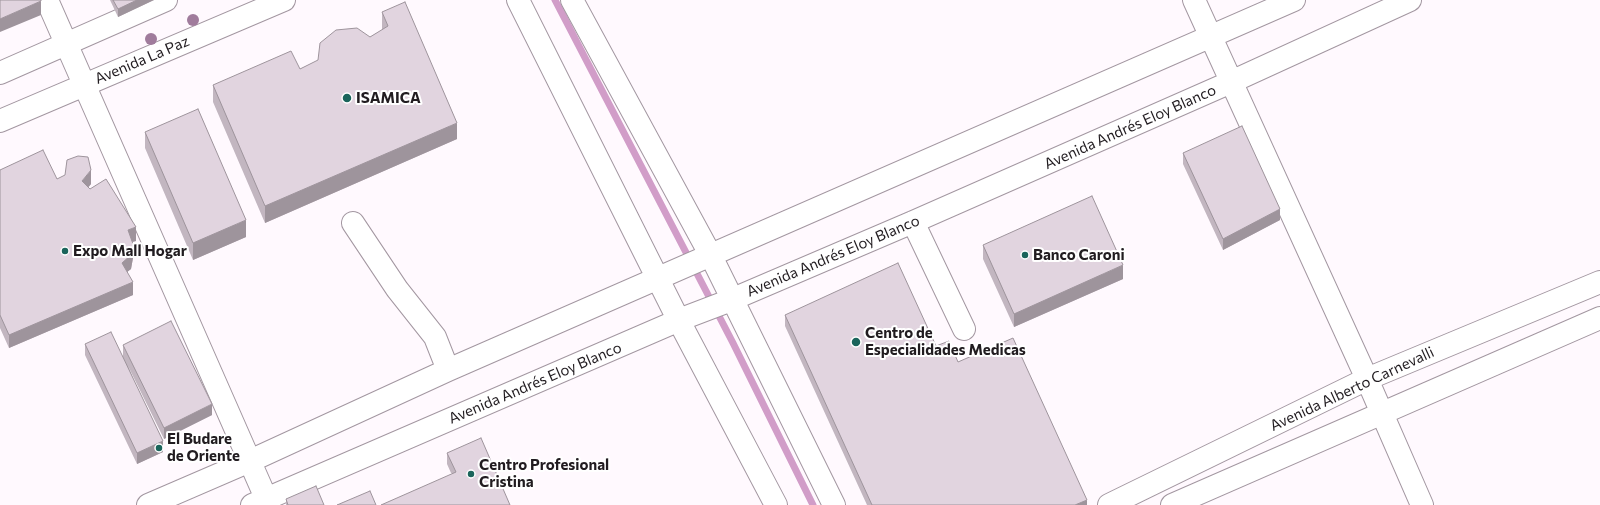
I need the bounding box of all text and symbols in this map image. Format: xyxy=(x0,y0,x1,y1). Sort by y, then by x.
street label: Avenida La Paz xyxy=(92,32,192,88)
street label: Avenida Andrés Eloy Blanco xyxy=(1041,81,1219,173)
place label: ISAMICA xyxy=(356,89,421,107)
marker: ISAMICA xyxy=(341,92,353,104)
street label: Avenida Andrés Eloy Blanco xyxy=(744,211,922,301)
place label: Expo Mall Hogar xyxy=(73,242,187,260)
marker: Expo Mall Hogar xyxy=(60,246,70,256)
place label: Banco Caroni xyxy=(1033,246,1125,264)
marker: Banco Caroni xyxy=(1020,250,1030,260)
place label: Centro de Especialidades Medicas xyxy=(865,324,1026,359)
marker: Centro de Especialidades Medicas xyxy=(850,336,862,348)
street label: Avenida Andrés Eloy Blanco xyxy=(446,338,624,428)
street label: Avenida Alberto Carnevalli xyxy=(1267,343,1437,435)
place label: El Budare de Oriente xyxy=(167,430,240,465)
marker: El Budare de Oriente xyxy=(154,443,164,453)
place label: Centro Profesional Cristina xyxy=(479,456,609,491)
marker: Centro Profesional Cristina xyxy=(466,469,476,479)

